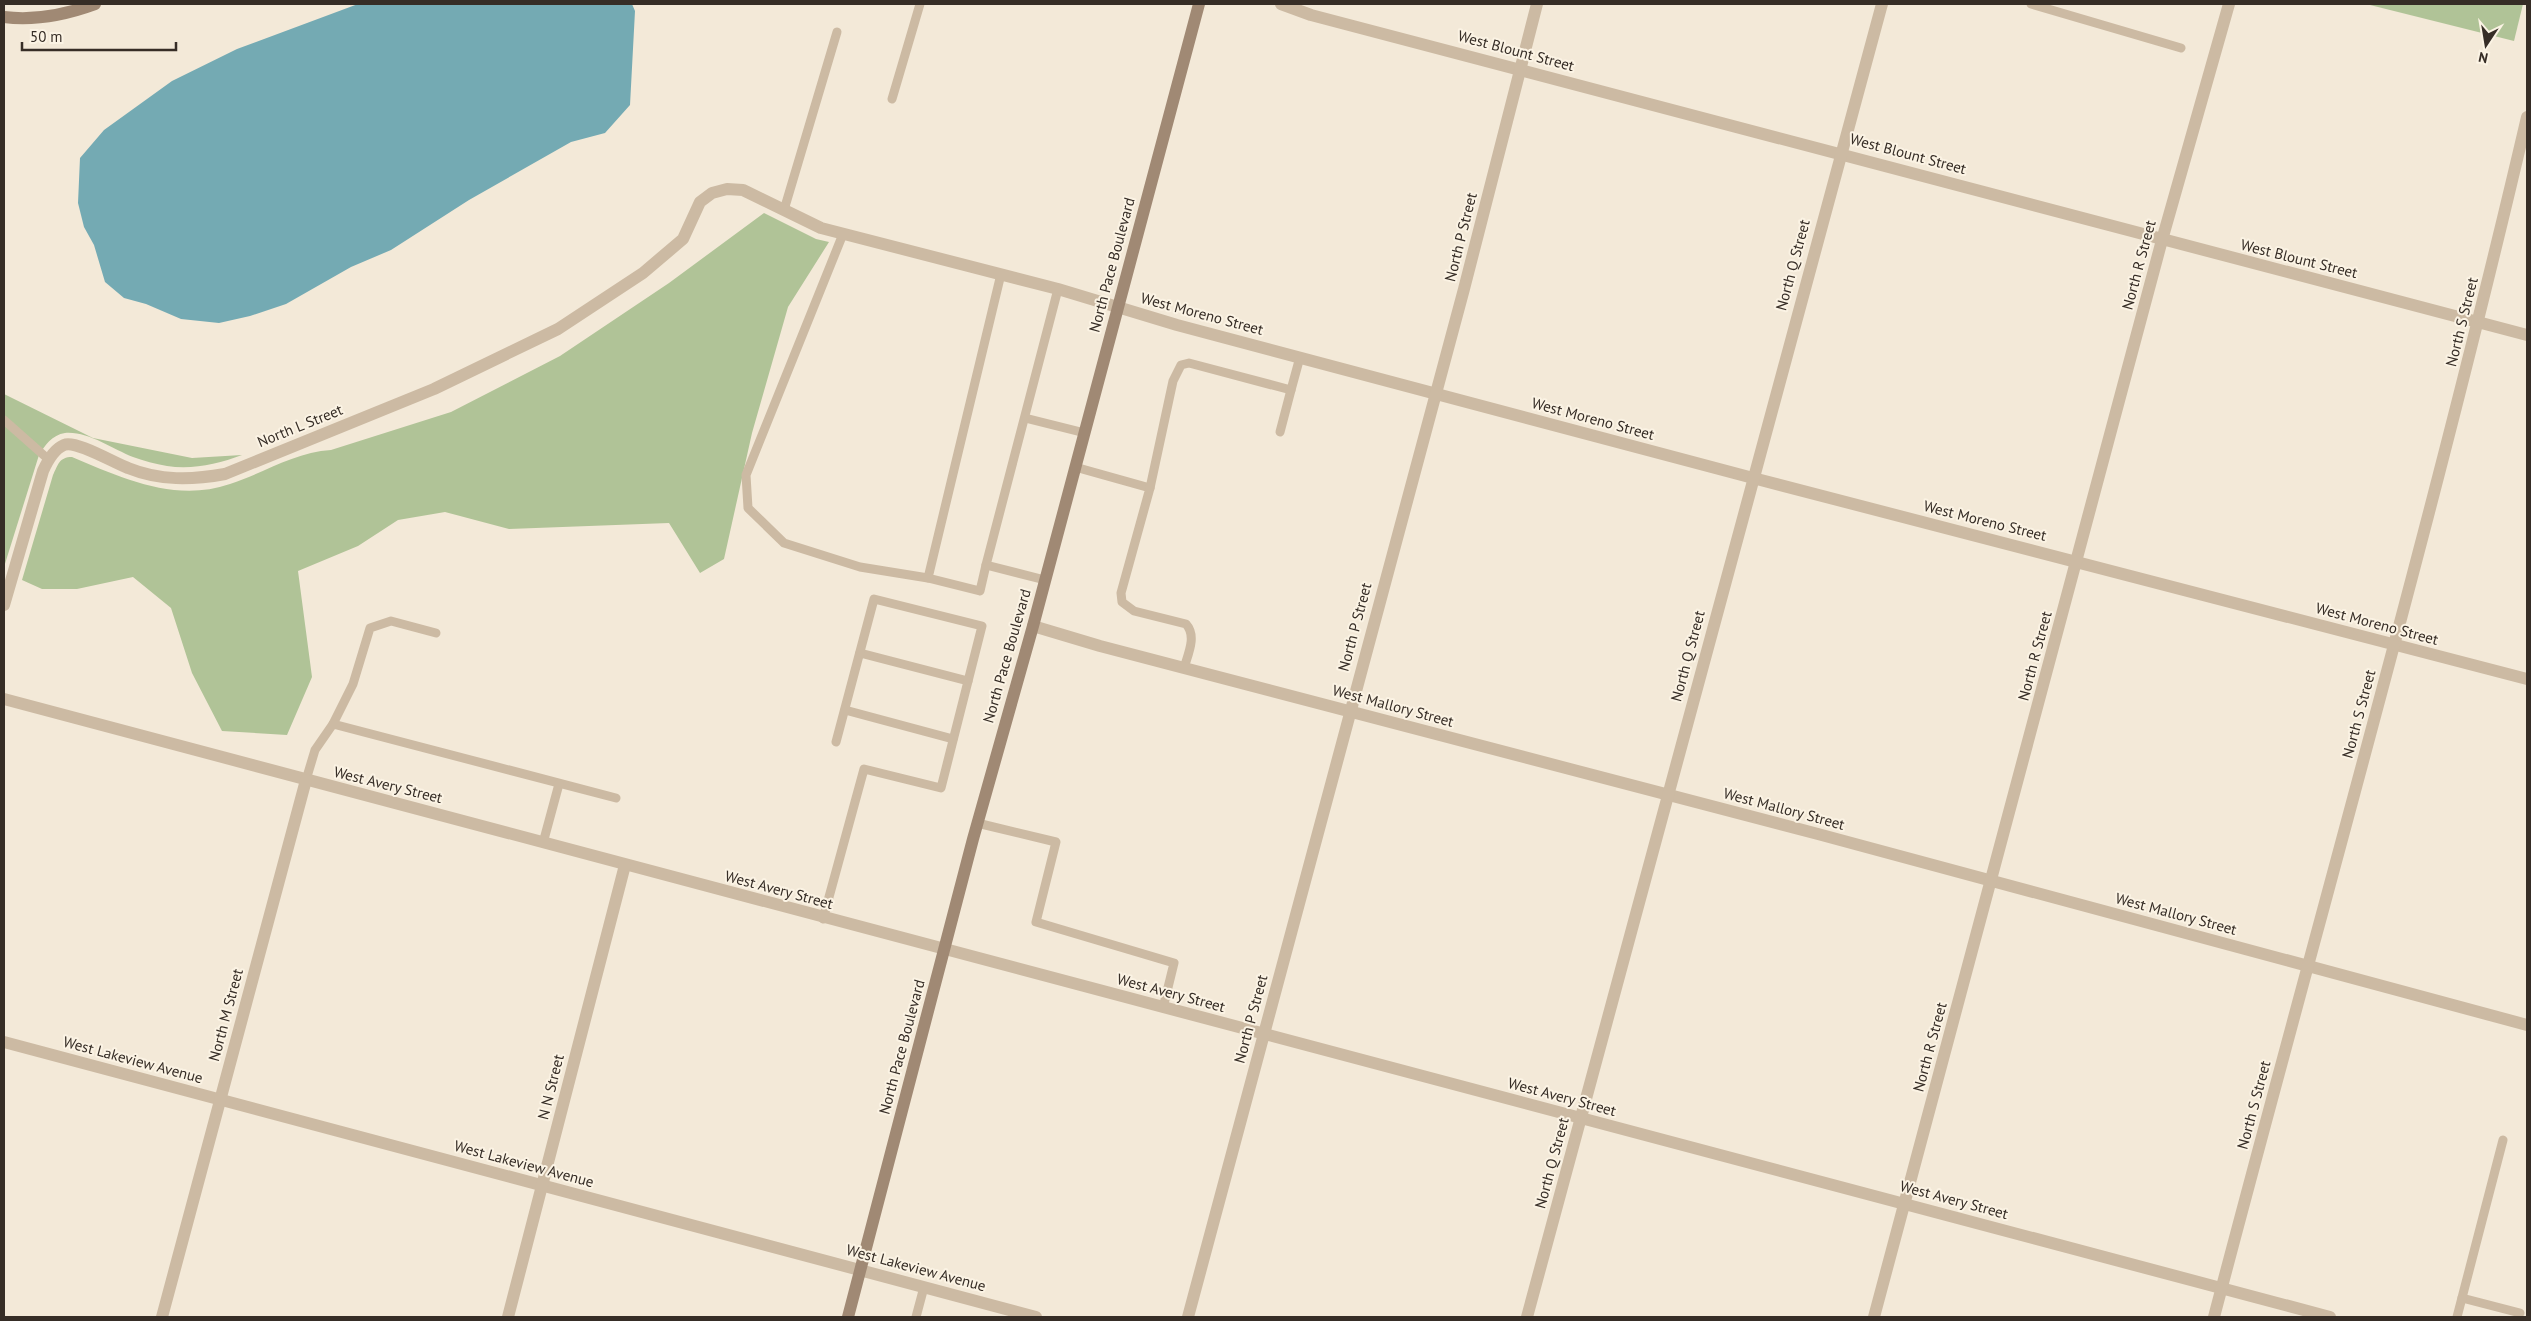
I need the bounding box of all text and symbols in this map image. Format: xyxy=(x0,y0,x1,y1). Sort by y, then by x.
scale bar xyxy=(22,20,176,52)
north arrow xyxy=(2461,20,2511,70)
street label: West Blount Street xyxy=(1456,26,1576,75)
text: 50 m xyxy=(30,27,63,46)
text: N xyxy=(2477,48,2490,67)
street label: West Blount Street xyxy=(1848,129,1968,178)
street label: North P Street xyxy=(1440,190,1481,283)
street label: North Pace Boulevard xyxy=(1084,195,1139,334)
street label: North Q Street xyxy=(1771,217,1814,313)
street label: North R Street xyxy=(2117,218,2160,312)
street label: West Blount Street xyxy=(2239,235,2359,282)
street label: North S Street xyxy=(2441,275,2482,368)
street label: West Moreno Street xyxy=(1139,288,1265,339)
street label: West Moreno Street xyxy=(1530,393,1656,444)
street label: North L Street xyxy=(254,400,345,451)
street label: West Moreno Street xyxy=(1922,496,2049,545)
street label: North P Street xyxy=(1334,580,1375,673)
street label: North Pace Boulevard xyxy=(978,587,1035,725)
street label: West Moreno Street xyxy=(2314,598,2440,649)
street label: North Q Street xyxy=(1666,608,1709,704)
street label: North R Street xyxy=(2013,609,2056,703)
street label: North S Street xyxy=(2338,667,2380,760)
street label: West Mallory Street xyxy=(1330,680,1456,731)
street label: West Avery Street xyxy=(332,762,444,807)
street label: West Mallory Street xyxy=(1721,783,1847,834)
street label: West Avery Street xyxy=(723,866,835,913)
street label: West Mallory Street xyxy=(2113,888,2239,939)
street label: North M Street xyxy=(204,966,247,1063)
street label: West Avery Street xyxy=(1115,969,1227,1016)
street label: North P Street xyxy=(1230,972,1271,1065)
street label: North Pace Boulevard xyxy=(874,977,929,1116)
street label: North R Street xyxy=(1908,1000,1951,1094)
street label: West Lakeview Avenue xyxy=(61,1032,205,1087)
street label: N N Street xyxy=(533,1052,568,1121)
street label: North S Street xyxy=(2233,1058,2275,1151)
street label: West Avery Street xyxy=(1506,1073,1618,1120)
street label: North Q Street xyxy=(1530,1115,1573,1211)
street label: West Lakeview Avenue xyxy=(452,1136,596,1191)
street label: West Avery Street xyxy=(1898,1176,2010,1223)
street label: West Lakeview Avenue xyxy=(844,1240,988,1295)

